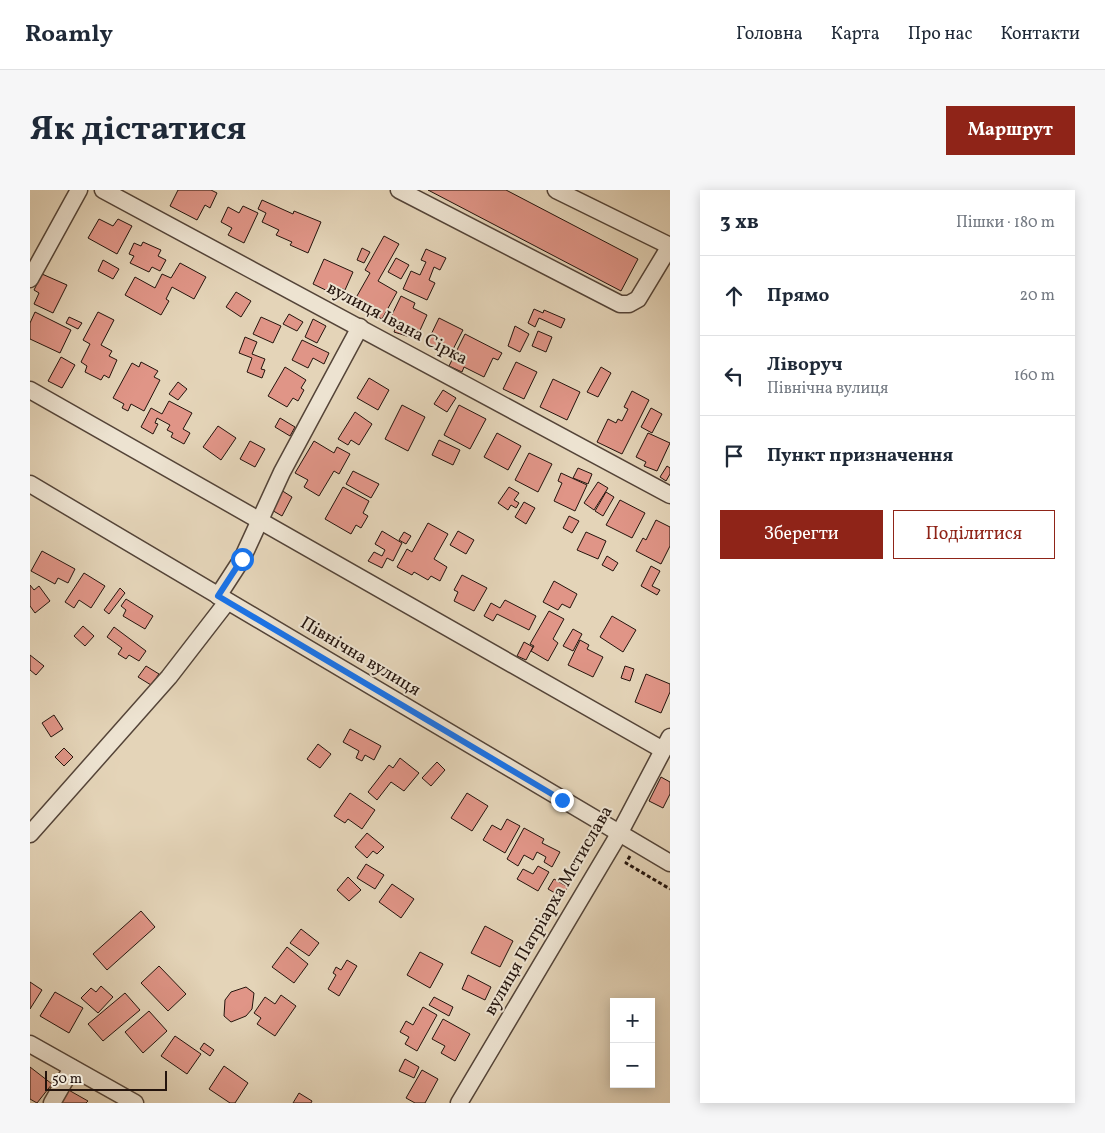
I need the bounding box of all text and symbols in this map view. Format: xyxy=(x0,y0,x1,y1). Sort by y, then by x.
text: Roamly xyxy=(25,18,113,52)
text: Головна xyxy=(736,22,803,47)
text: Карта xyxy=(831,22,880,47)
text: Про нас xyxy=(908,22,973,47)
text: Контакти xyxy=(1001,22,1080,47)
text: Як дістатися xyxy=(30,106,246,154)
button: Маршрут xyxy=(946,106,1075,155)
text: 3 хв xyxy=(720,208,759,237)
text: Пішки · 180 m xyxy=(956,212,1055,234)
street label: вулиця Івана Сірка xyxy=(322,276,472,372)
icon: ahead xyxy=(720,282,748,310)
text: Прямо xyxy=(767,283,829,309)
text: 20 m xyxy=(1020,285,1055,307)
text: Ліворуч xyxy=(767,352,842,378)
icon: left xyxy=(720,362,748,390)
text: 160 m xyxy=(1014,365,1055,387)
text: Північна вулиця xyxy=(767,378,888,400)
icon: arrive xyxy=(720,442,748,470)
text: Пункт призначення xyxy=(767,443,953,469)
button: Зберегти xyxy=(720,510,883,559)
button: Поділитися xyxy=(893,510,1055,559)
route start xyxy=(231,548,254,571)
street label: Північна вулиця xyxy=(295,611,425,703)
route end xyxy=(551,789,574,812)
street label: вулиця Патріарха Мстислава xyxy=(479,801,619,1021)
map controls xyxy=(610,998,655,1088)
button: + xyxy=(610,998,655,1043)
button: − xyxy=(610,1043,655,1088)
scale bar xyxy=(45,1068,168,1091)
text: 50 m xyxy=(52,1070,82,1089)

